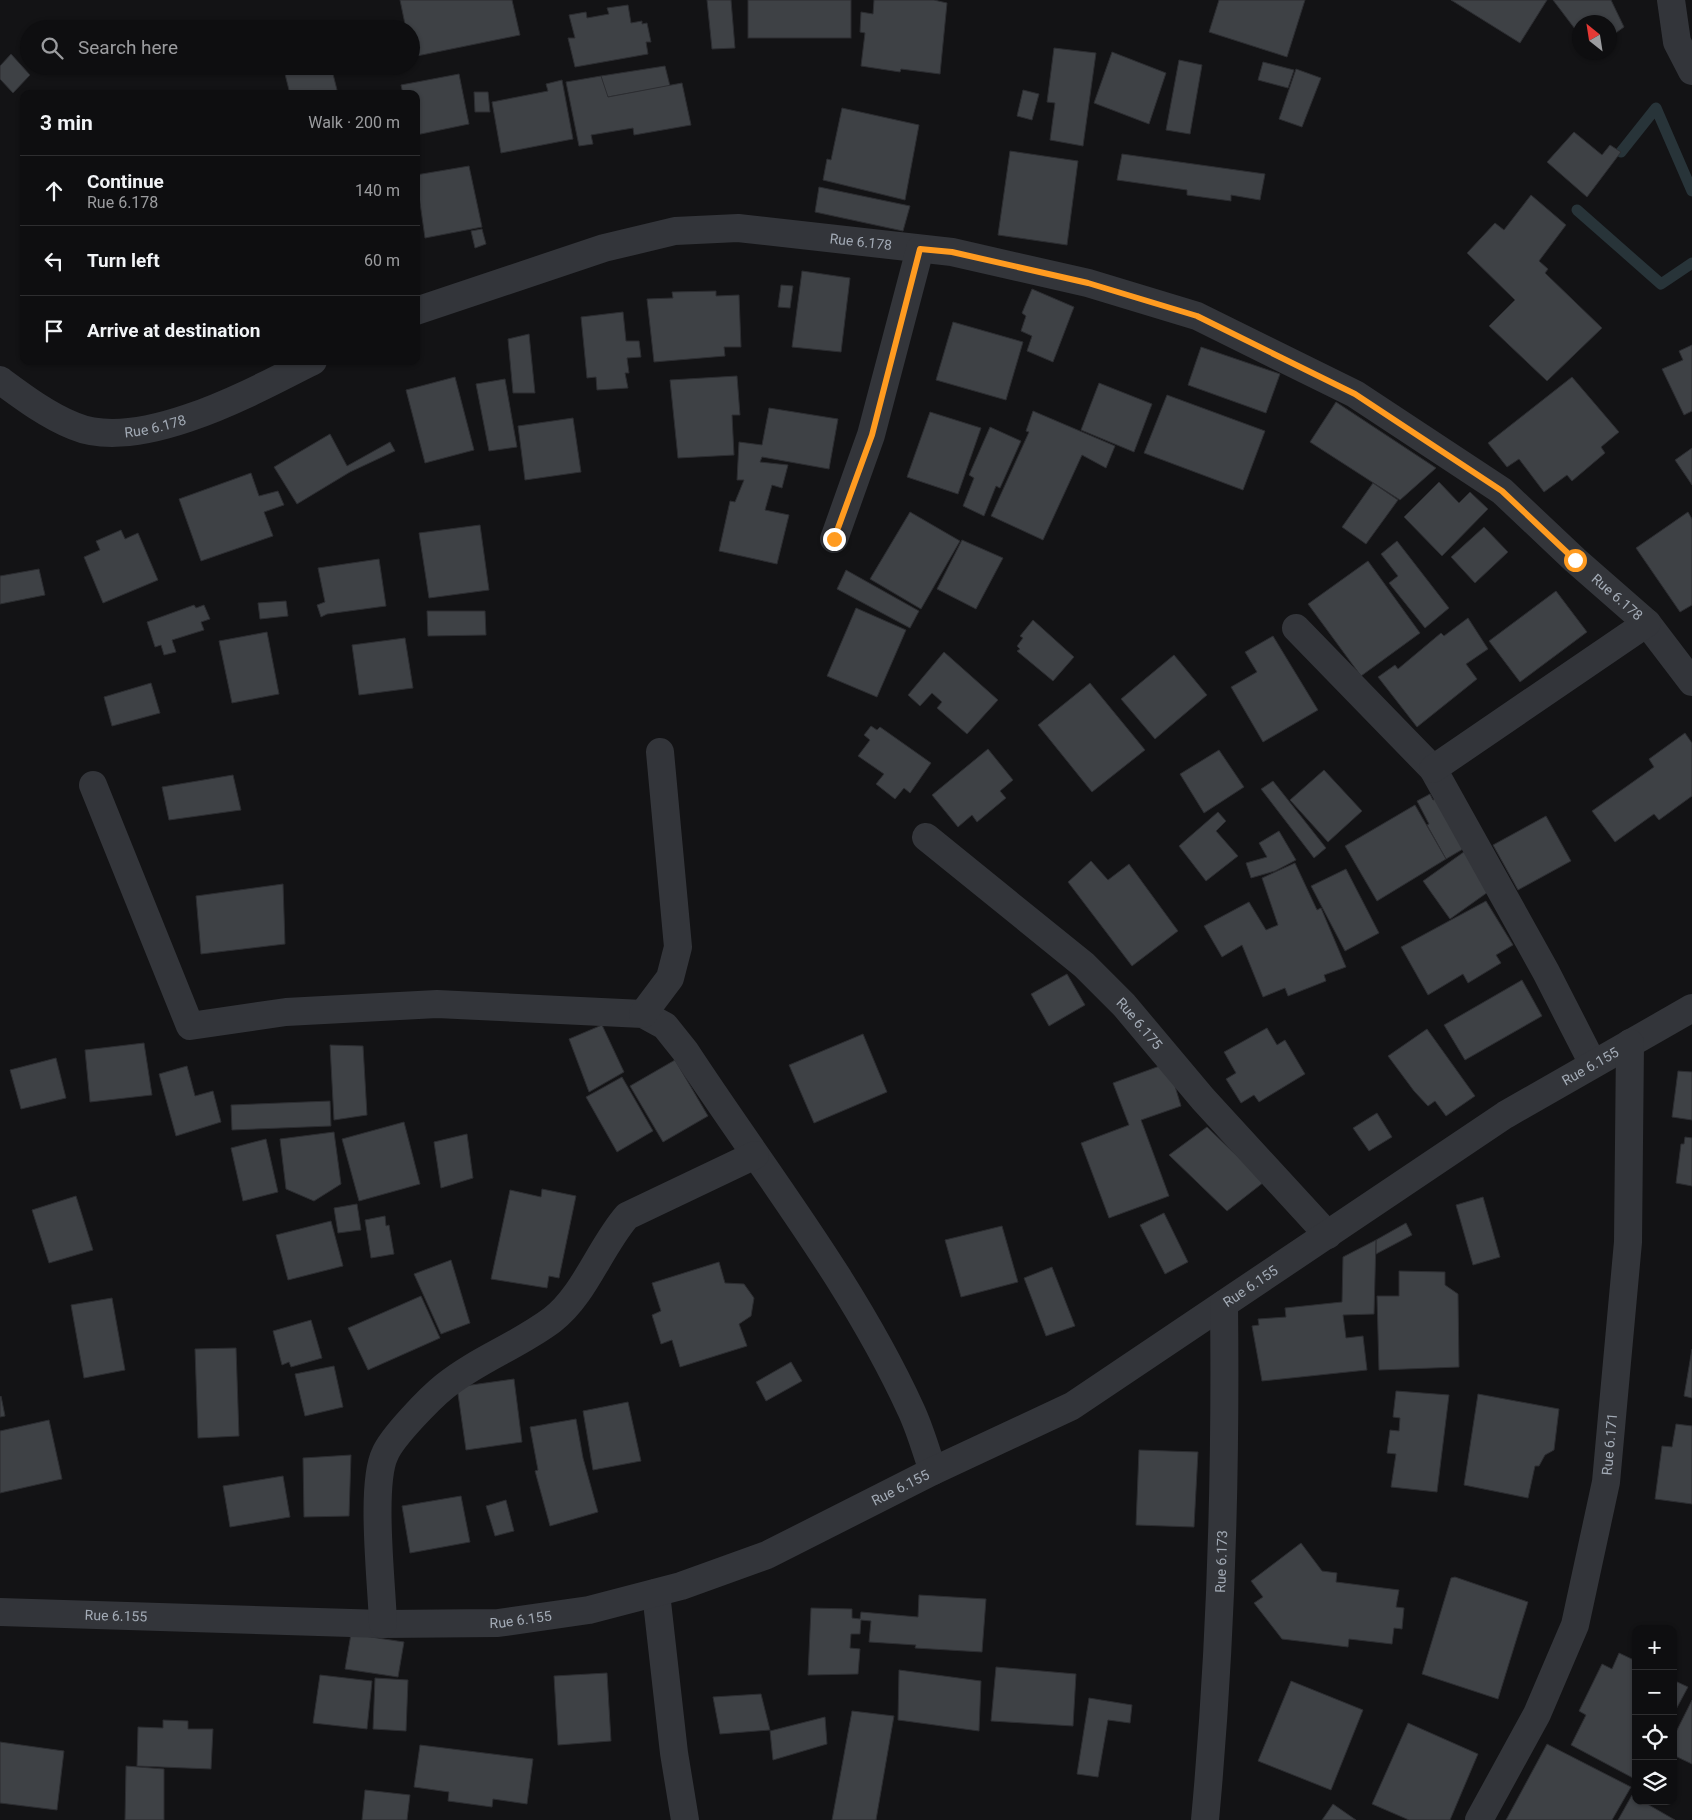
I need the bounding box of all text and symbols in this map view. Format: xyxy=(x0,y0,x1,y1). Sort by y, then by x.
north arrow xyxy=(1572,15,1617,60)
search box xyxy=(20,20,420,75)
icon: search xyxy=(38,34,66,62)
text: Search here xyxy=(78,36,178,59)
text: 3 min xyxy=(40,111,93,135)
text: Walk · 200 m xyxy=(308,113,400,132)
text: Continue xyxy=(87,170,164,193)
icon: ahead xyxy=(40,177,68,205)
text: 140 m xyxy=(355,181,400,200)
text: Rue 6.178 xyxy=(87,193,158,212)
street label: Rue 6.178 xyxy=(829,230,893,253)
icon: left xyxy=(40,247,68,275)
text: Turn left xyxy=(87,249,160,272)
text: 60 m xyxy=(364,251,400,270)
icon: arrive xyxy=(40,317,68,345)
text: Arrive at destination xyxy=(87,319,260,342)
street label: Rue 6.178 xyxy=(124,411,188,441)
route end xyxy=(823,528,846,551)
route start xyxy=(1564,549,1587,572)
street label: Rue 6.178 xyxy=(1588,570,1646,624)
street label: Rue 6.175 xyxy=(1113,994,1166,1053)
street label: Rue 6.155 xyxy=(1559,1044,1621,1089)
street label: Rue 6.155 xyxy=(1220,1262,1281,1310)
street label: Rue 6.171 xyxy=(1599,1412,1620,1476)
street label: Rue 6.155 xyxy=(869,1466,932,1509)
street label: Rue 6.173 xyxy=(1212,1530,1230,1593)
street label: Rue 6.155 xyxy=(84,1607,148,1625)
street label: Rue 6.155 xyxy=(489,1607,553,1631)
map controls xyxy=(1632,1625,1677,1805)
button: + xyxy=(1632,1625,1677,1670)
button: − xyxy=(1632,1670,1677,1715)
button: locate xyxy=(1632,1715,1677,1760)
button: layers xyxy=(1632,1760,1677,1805)

